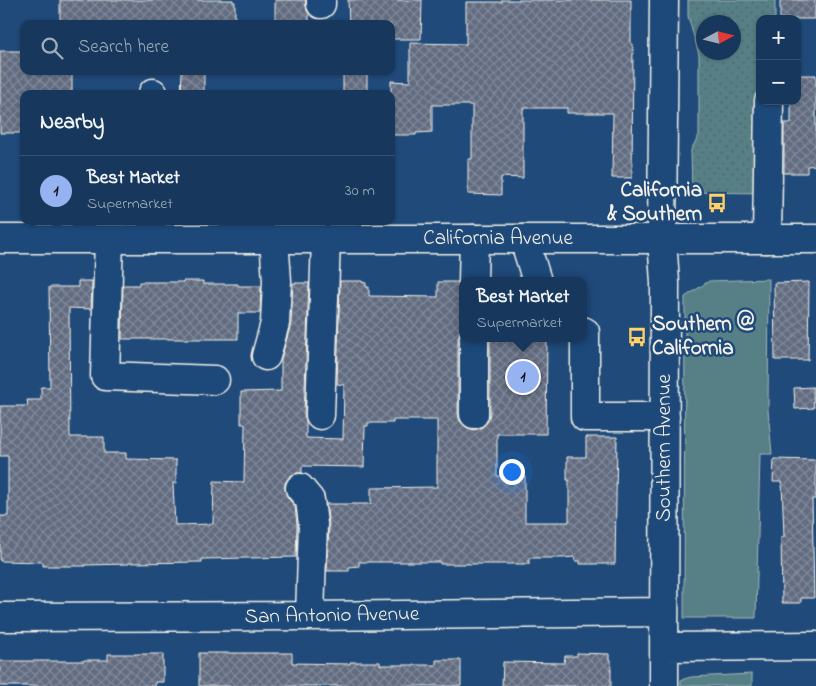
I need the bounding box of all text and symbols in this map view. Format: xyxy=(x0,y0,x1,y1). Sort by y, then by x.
north arrow xyxy=(696,15,741,60)
map controls xyxy=(756,15,801,105)
button: + xyxy=(756,15,801,60)
search box xyxy=(20,20,395,75)
icon: search xyxy=(38,34,66,62)
text: Search here xyxy=(78,34,169,61)
button: − xyxy=(756,60,801,105)
text: Nearby xyxy=(40,108,104,138)
text: Best Market xyxy=(87,165,180,192)
place label: California & Southern xyxy=(607,176,702,230)
text: 1 xyxy=(53,179,59,203)
text: 30 m xyxy=(345,179,375,203)
text: Supermarket xyxy=(87,192,173,216)
bus stop icon: California & Southern xyxy=(706,192,728,214)
street label: California Avenue xyxy=(423,224,573,254)
popup xyxy=(459,277,587,342)
text: Best Market xyxy=(476,284,570,311)
place label: Southern @ California xyxy=(652,309,754,364)
text: Supermarket xyxy=(476,311,562,335)
bus stop icon: Southern @ California xyxy=(626,326,648,348)
pin: 1 xyxy=(507,358,539,396)
street label: Southern Avenue xyxy=(650,374,680,522)
your location xyxy=(499,459,525,485)
street label: San Antonio Avenue xyxy=(244,599,420,633)

